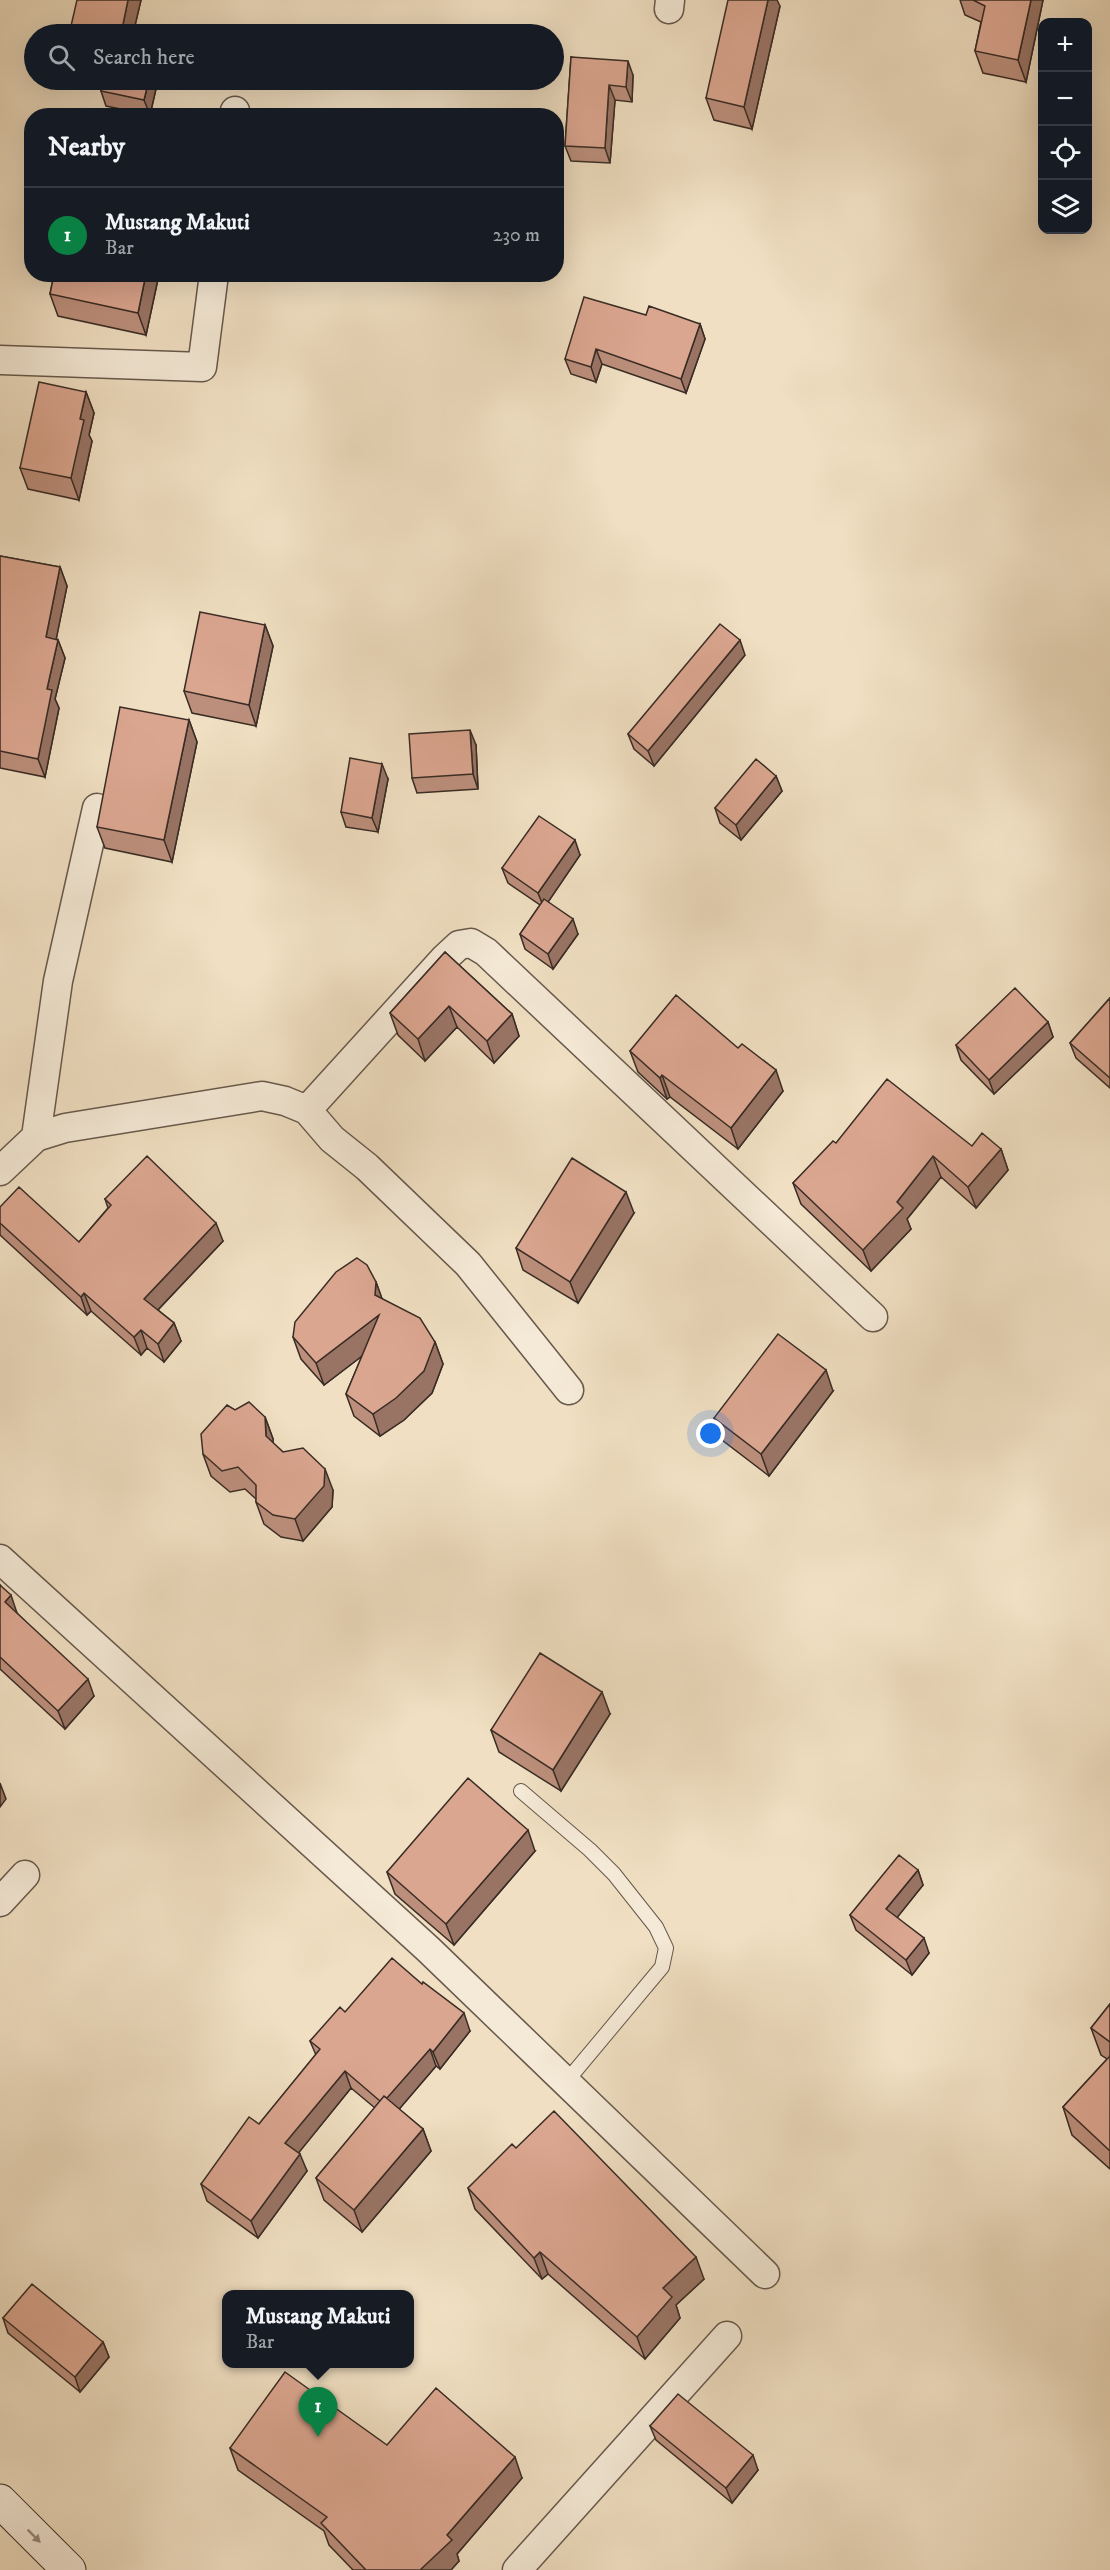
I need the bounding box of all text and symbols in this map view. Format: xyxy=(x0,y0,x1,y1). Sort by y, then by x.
map controls xyxy=(1038,18,1092,234)
button: + xyxy=(1038,18,1092,72)
search box xyxy=(24,24,564,90)
icon: search xyxy=(45,41,78,74)
text: Search here xyxy=(93,44,195,71)
button: − xyxy=(1038,72,1092,126)
button: locate xyxy=(1038,126,1092,180)
text: Nearby xyxy=(48,131,125,164)
button: layers xyxy=(1038,180,1092,234)
text: Mustang Makuti xyxy=(105,209,250,236)
text: 1 xyxy=(64,223,71,248)
text: 230 m xyxy=(493,223,540,248)
text: Bar xyxy=(105,236,134,261)
your location xyxy=(696,1419,725,1448)
popup xyxy=(222,2290,414,2368)
text: Mustang Makuti xyxy=(246,2303,390,2330)
text: Bar xyxy=(246,2330,274,2355)
pin: 1 xyxy=(298,2388,338,2437)
one-way arrow xyxy=(27,2528,41,2542)

